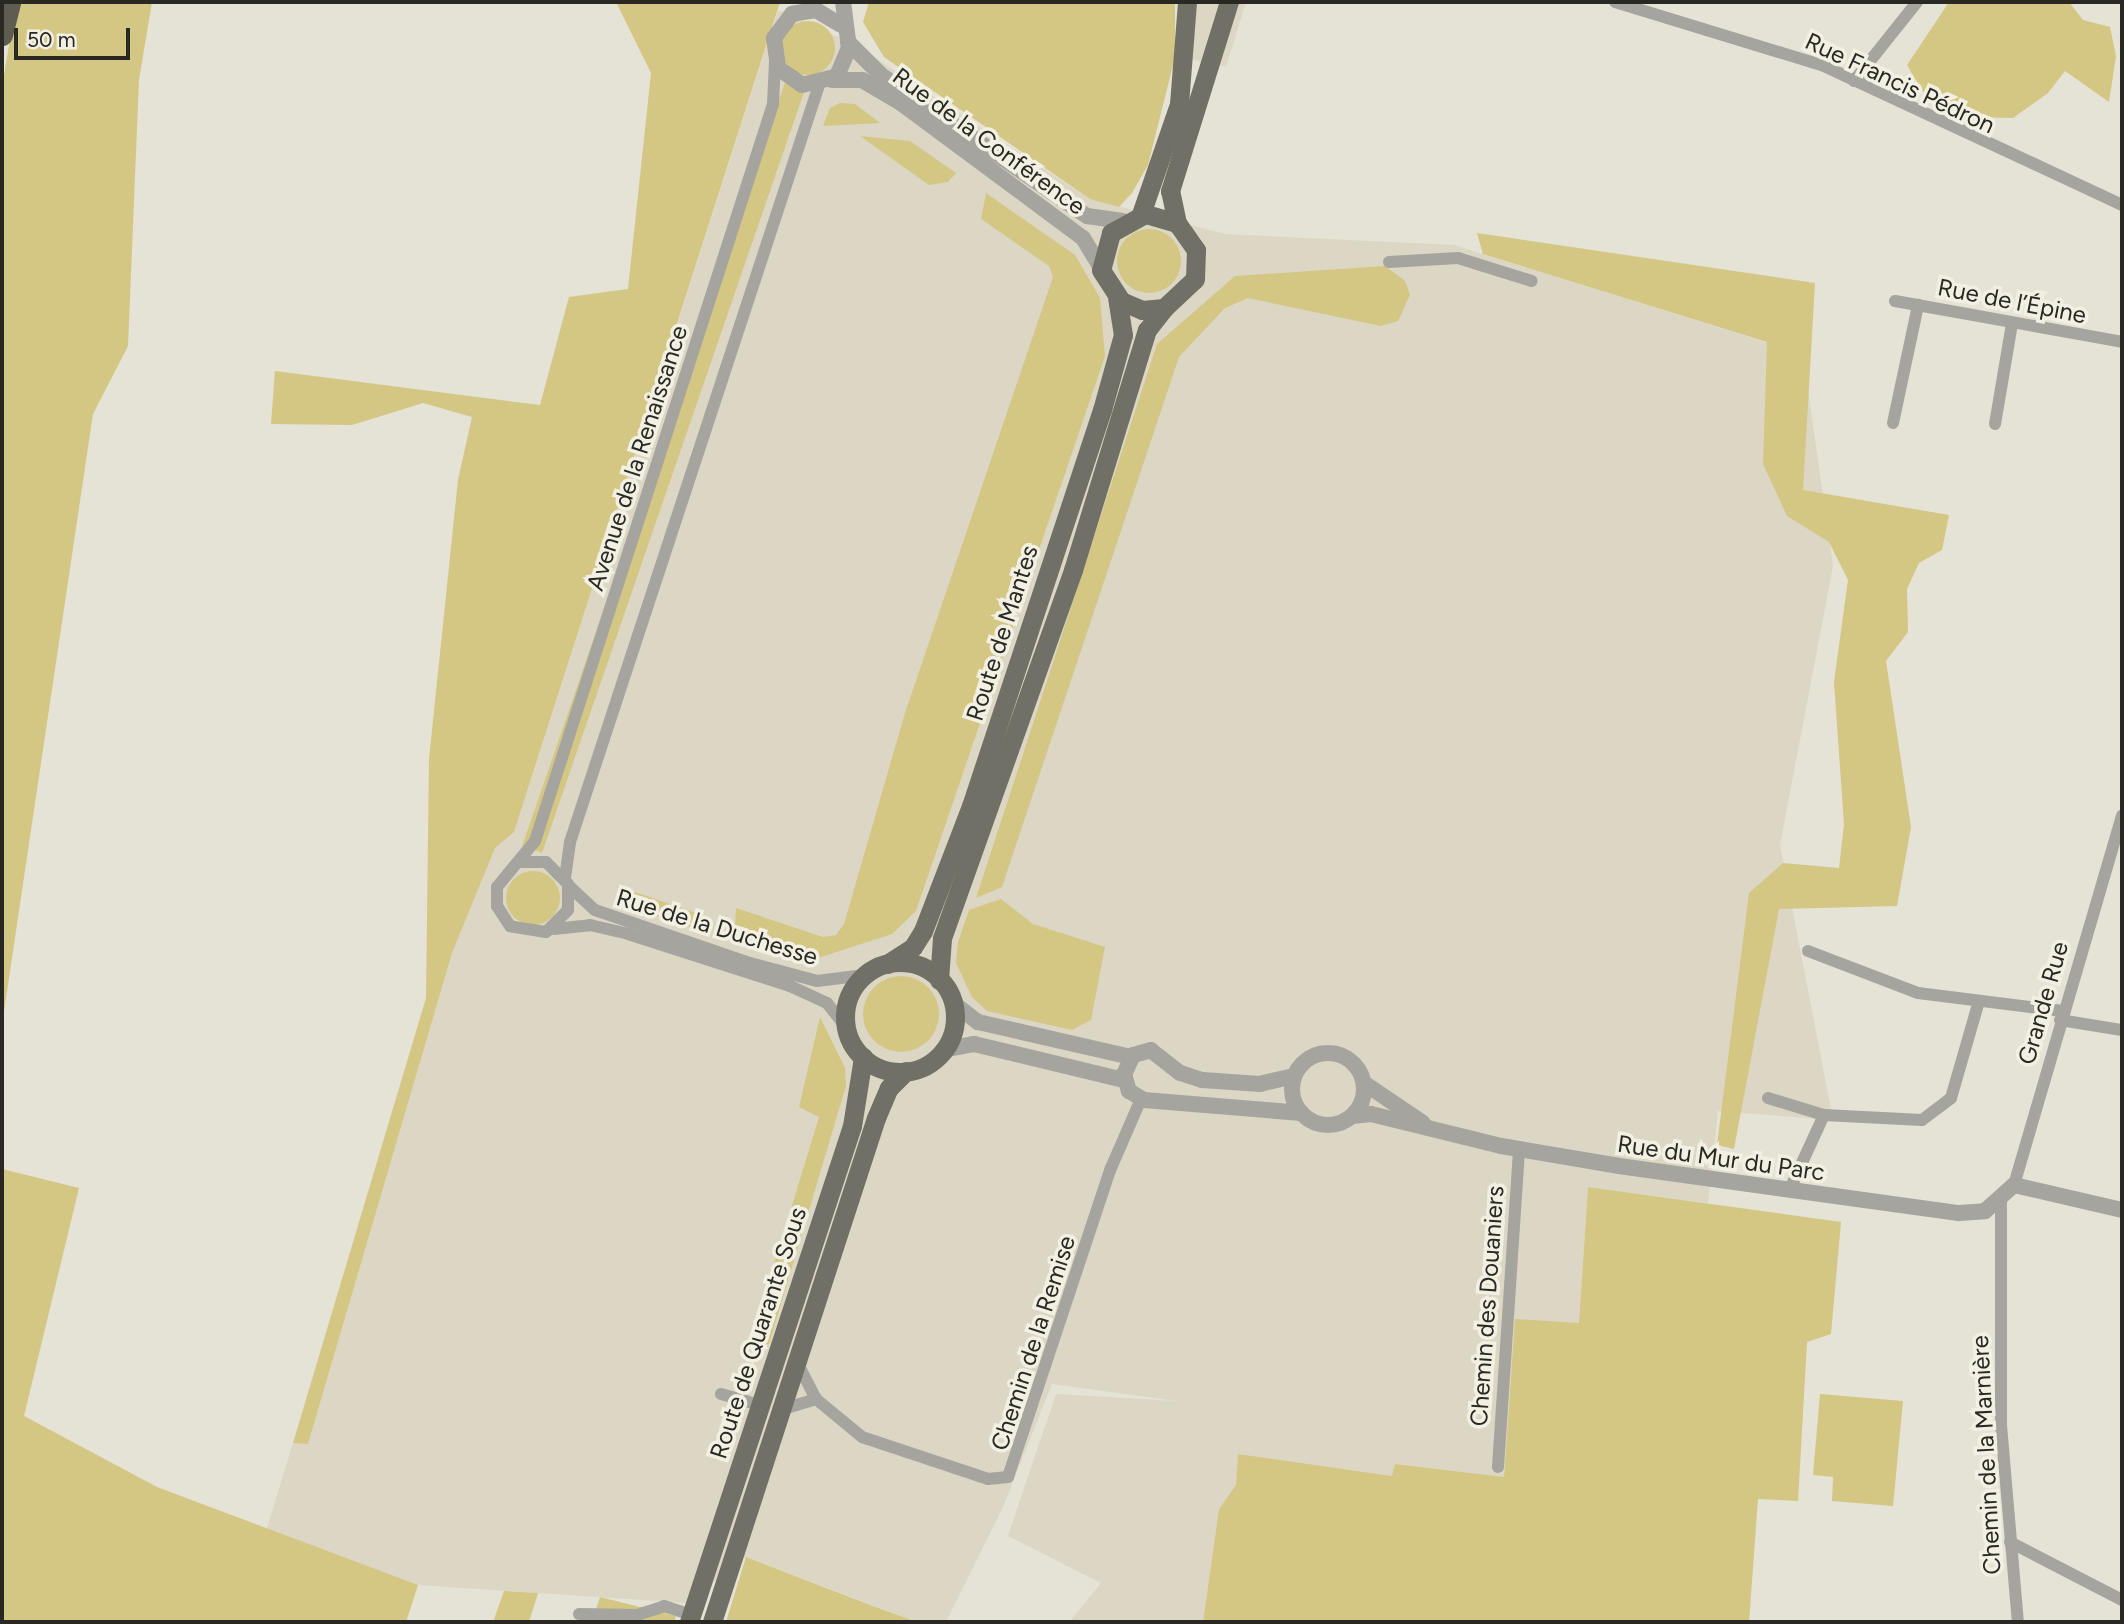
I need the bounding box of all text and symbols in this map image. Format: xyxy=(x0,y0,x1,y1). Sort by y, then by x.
scale bar xyxy=(18,14,133,58)
street label: Rue Francis Pédron xyxy=(1801,26,1999,140)
text: 50 m xyxy=(27,27,76,52)
street label: Rue de la Conférence xyxy=(887,61,1091,221)
street label: Rue de l’Épine xyxy=(1935,272,2089,330)
street label: Avenue de la Renaissance xyxy=(580,322,694,594)
street label: Route de Mantes xyxy=(960,542,1044,724)
street label: Rue de la Duchesse xyxy=(613,883,821,971)
street label: Grande Rue xyxy=(2012,938,2074,1068)
street label: Rue du Mur du Parc xyxy=(1616,1129,1826,1187)
street label: Chemin des Douaniers xyxy=(1464,1185,1510,1427)
street label: Route de Quarante Sous xyxy=(704,1204,812,1462)
street label: Chemin de la Remise xyxy=(985,1232,1081,1454)
street label: Chemin de la Marnière xyxy=(1965,1335,2007,1575)

